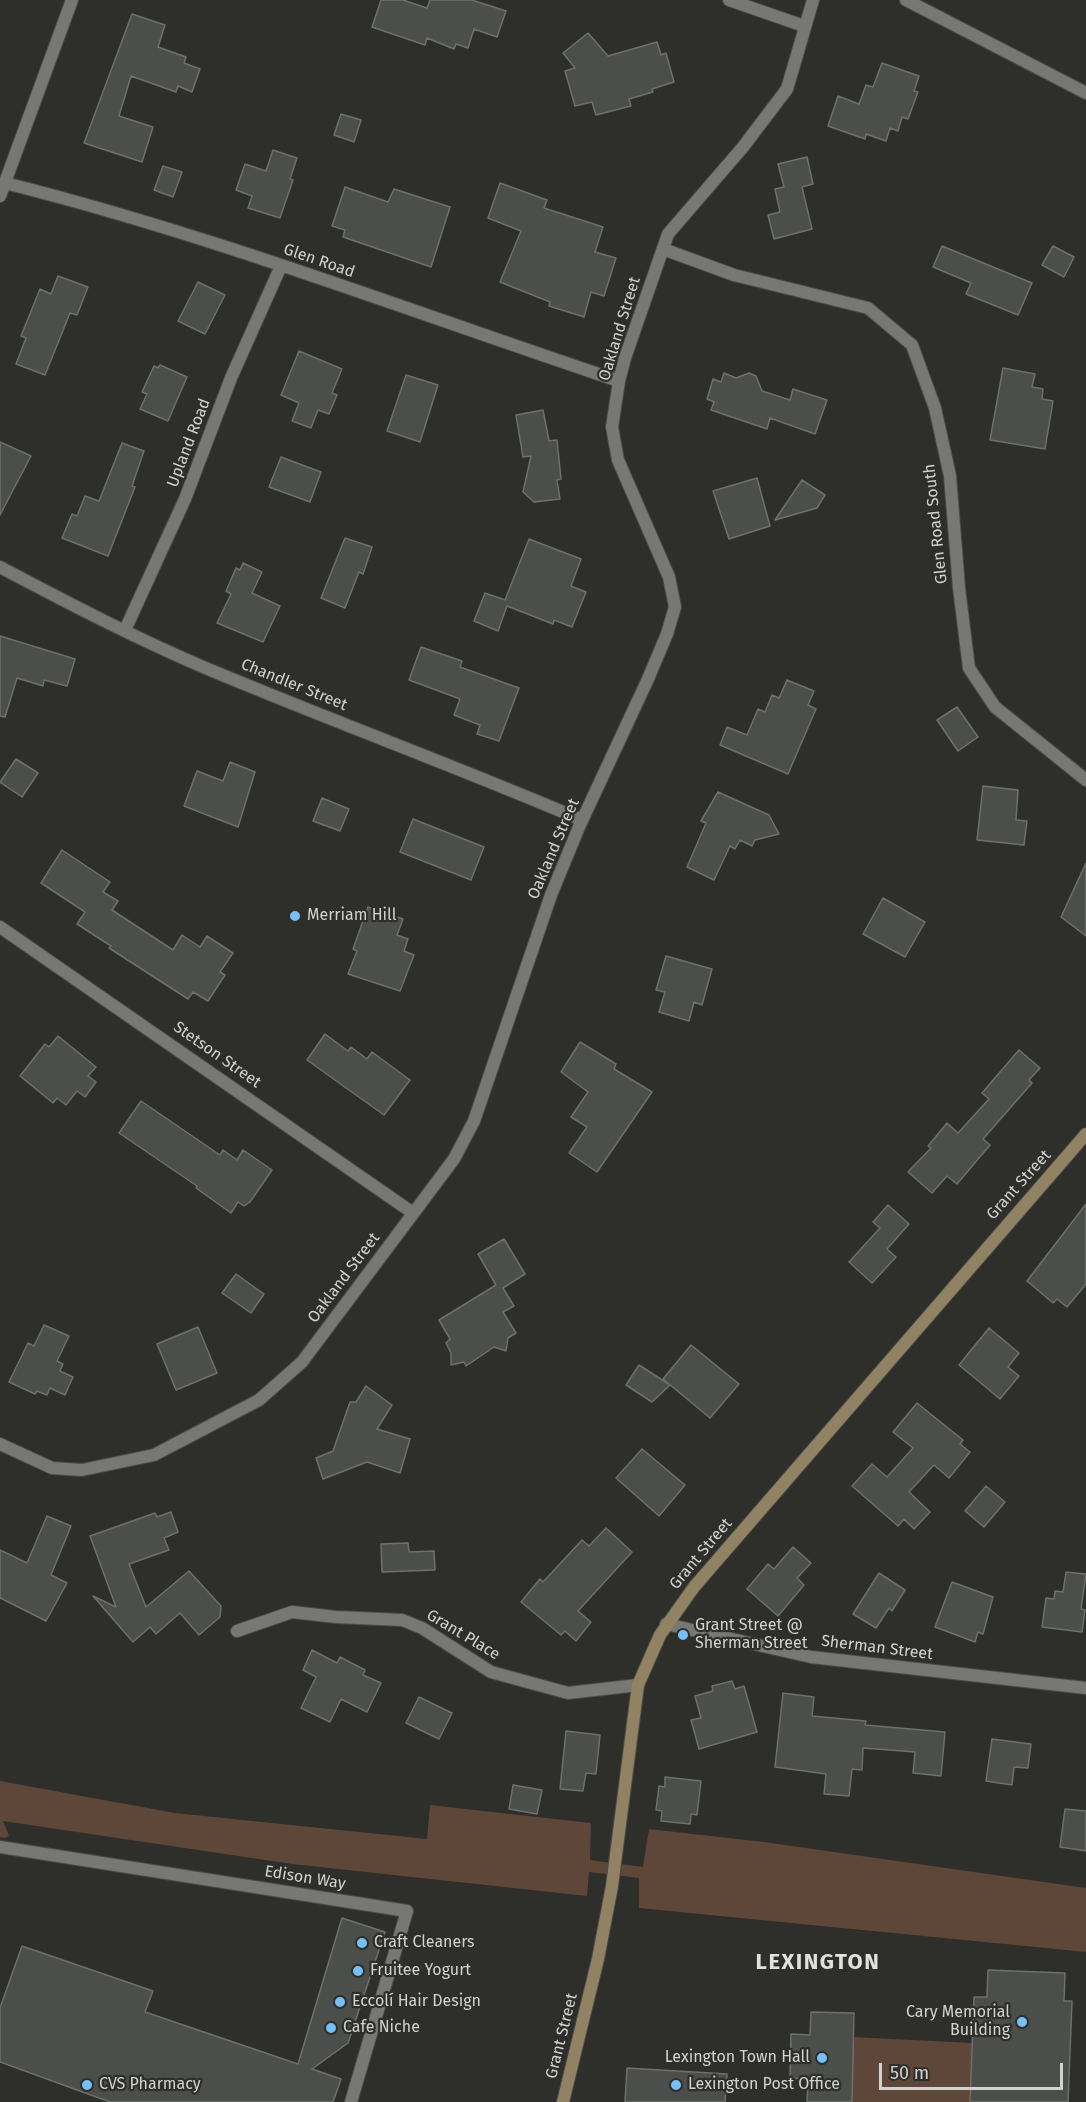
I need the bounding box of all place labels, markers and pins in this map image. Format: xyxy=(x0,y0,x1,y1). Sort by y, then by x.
place label: Merriam Hill xyxy=(307,906,396,926)
marker: Merriam Hill xyxy=(288,909,302,923)
place label: Grant Street @ Sherman Street xyxy=(695,1616,807,1654)
marker: Grant Street @ Sherman Street xyxy=(676,1628,690,1642)
place label: Craft Cleaners xyxy=(374,1933,475,1953)
marker: Craft Cleaners xyxy=(355,1936,369,1950)
place label: Fruitee Yogurt xyxy=(370,1961,471,1981)
marker: Fruitee Yogurt xyxy=(351,1964,365,1978)
place label: Eccolí Hair Design xyxy=(352,1992,481,2012)
marker: Eccolí Hair Design xyxy=(333,1995,347,2009)
place label: Cary Memorial Building xyxy=(906,2003,1010,2041)
marker: Cary Memorial Building xyxy=(1015,2015,1029,2029)
place label: Cafe Niche xyxy=(343,2018,420,2038)
marker: Cafe Niche xyxy=(324,2021,338,2035)
place label: Lexington Town Hall xyxy=(665,2048,810,2068)
marker: Lexington Town Hall xyxy=(815,2051,829,2065)
place label: CVS Pharmacy xyxy=(99,2075,201,2095)
place label: Lexington Post Office xyxy=(688,2075,840,2095)
marker: CVS Pharmacy xyxy=(80,2078,94,2092)
marker: Lexington Post Office xyxy=(669,2078,683,2092)

